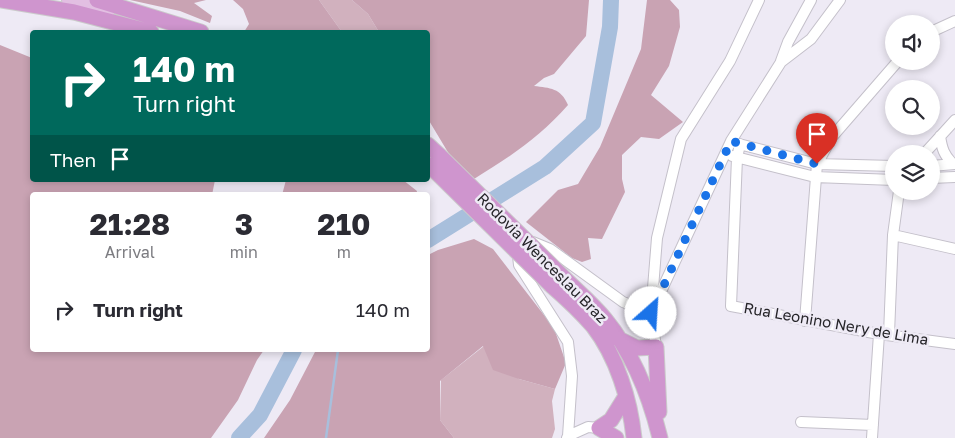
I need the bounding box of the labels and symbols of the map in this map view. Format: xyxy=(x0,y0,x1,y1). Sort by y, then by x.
pin xyxy=(796,113,838,164)
street label: Rodovia Wenceslau Braz xyxy=(474,189,612,326)
position arrow xyxy=(624,286,676,338)
street label: Rua Leonino Nery de Lima xyxy=(742,298,930,348)

